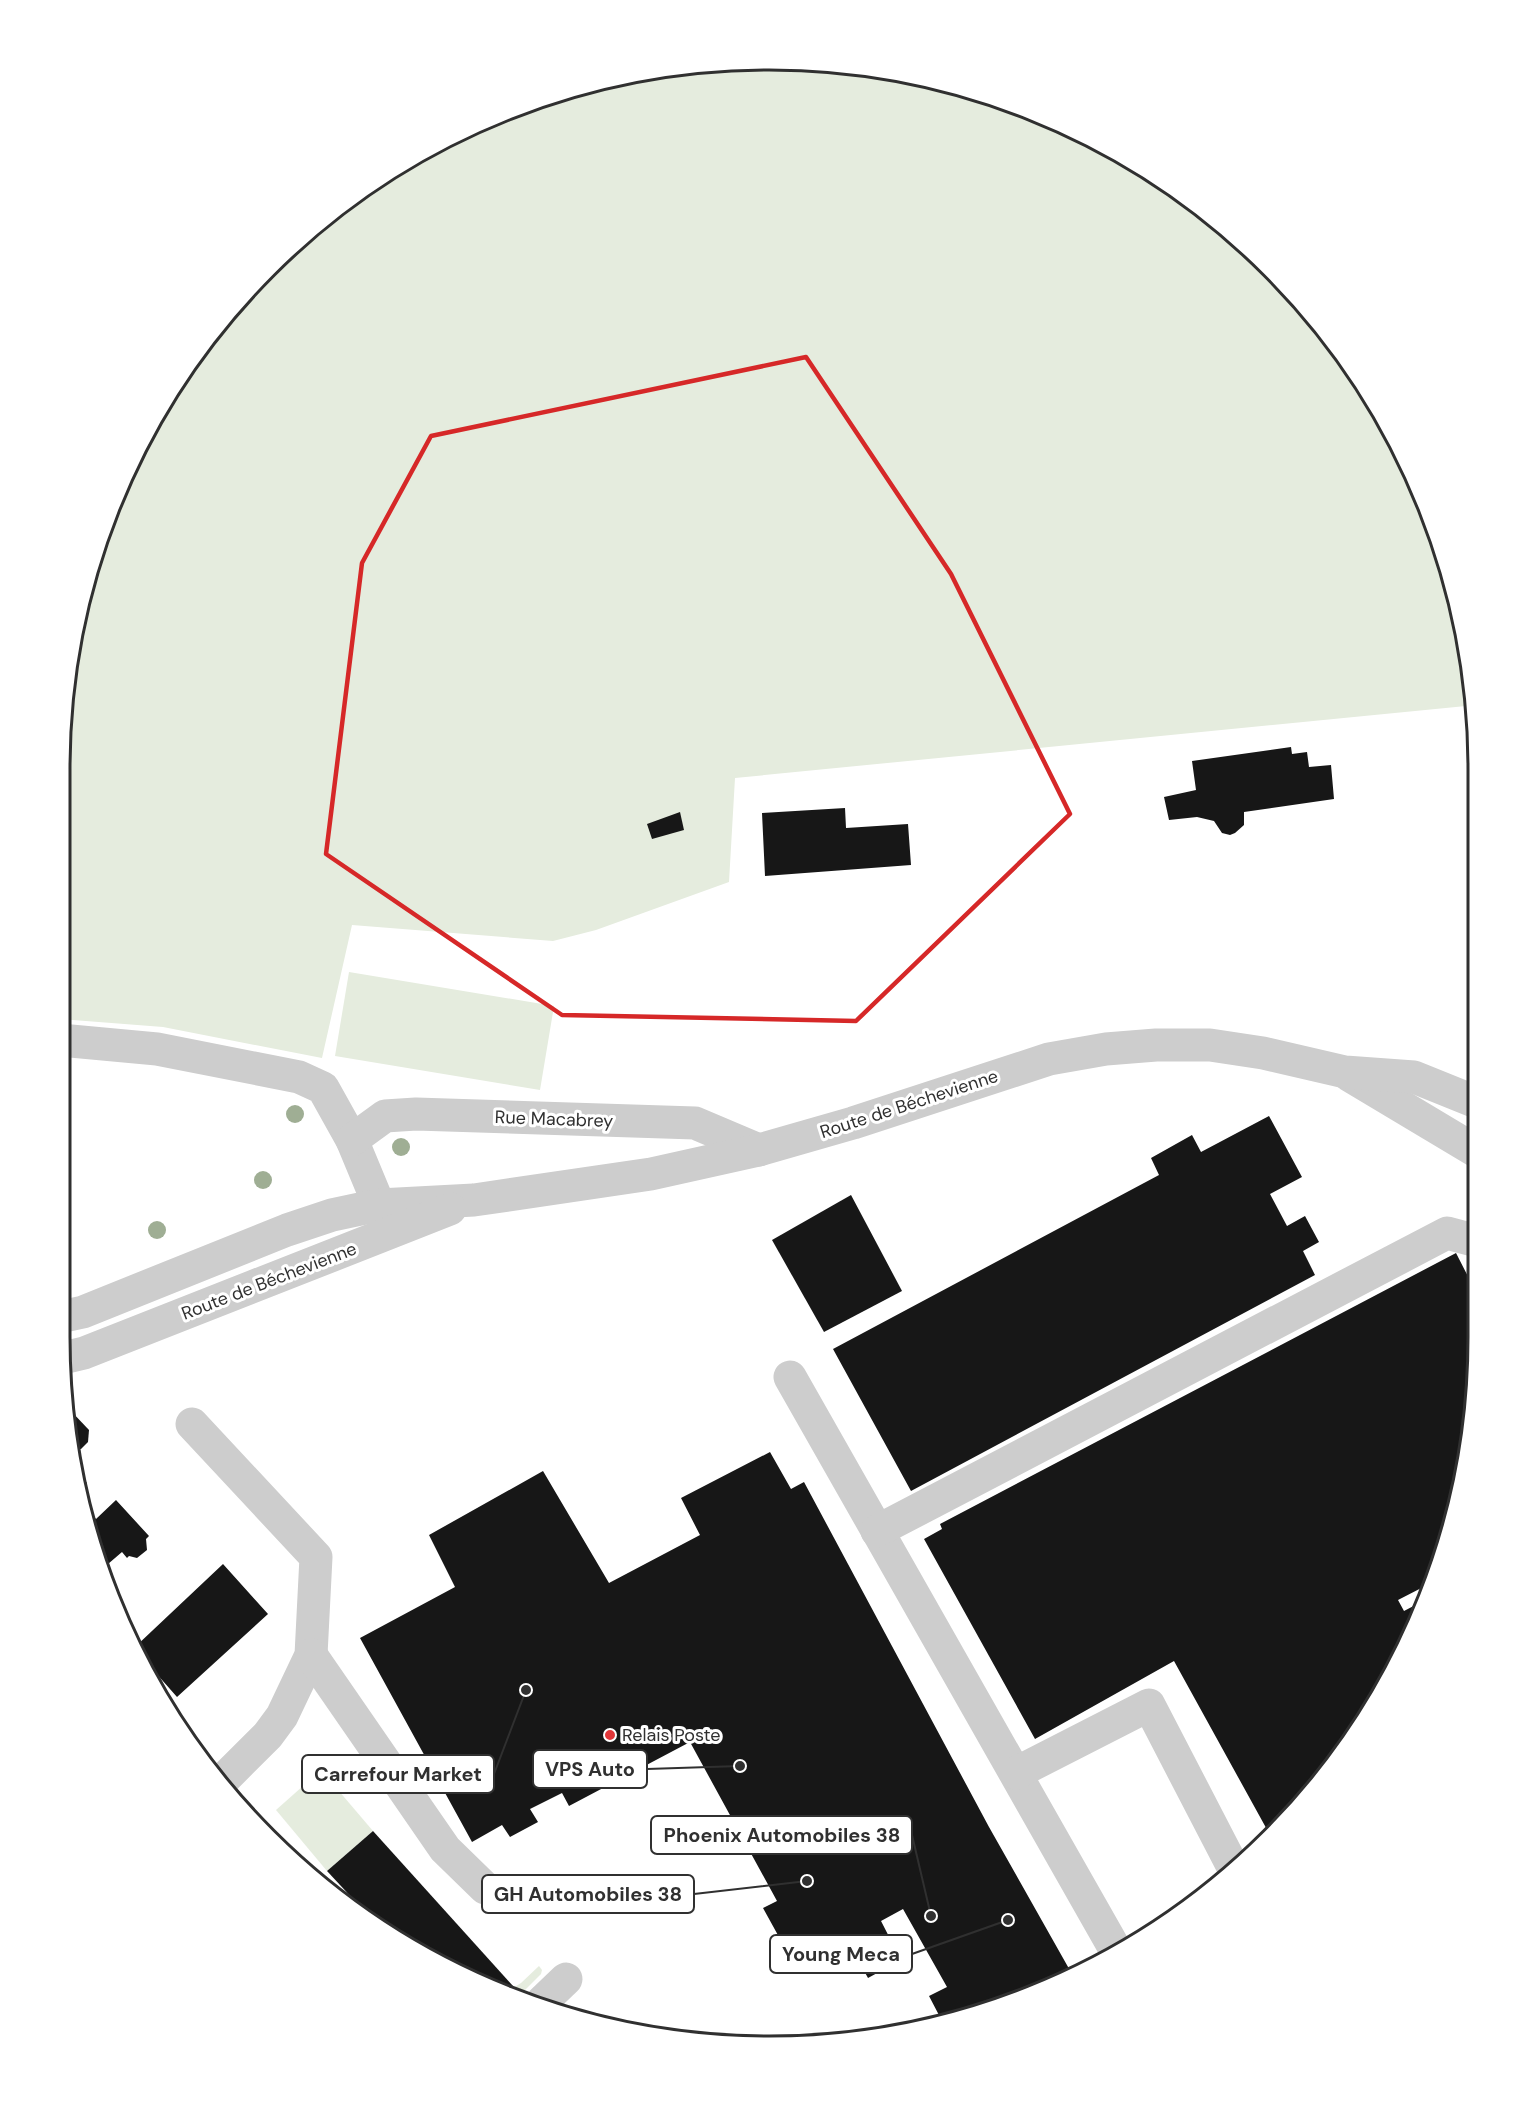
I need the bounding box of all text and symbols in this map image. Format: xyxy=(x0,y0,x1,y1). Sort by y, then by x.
street label: Route de Béchevienne xyxy=(817,1064,1001,1144)
street label: Rue Macabrey xyxy=(494,1105,614,1133)
street label: Route de Béchevienne xyxy=(178,1237,360,1325)
place label: Relais Poste xyxy=(622,1723,721,1747)
marker: Relais Poste xyxy=(603,1728,617,1742)
callout: VPS Auto xyxy=(533,1750,647,1788)
callout: Carrefour Market xyxy=(302,1755,494,1793)
text: VPS Auto xyxy=(545,1756,635,1782)
text: Carrefour Market xyxy=(314,1761,482,1787)
callout: Phoenix Automobiles 38 xyxy=(651,1816,912,1854)
text: Phoenix Automobiles 38 xyxy=(664,1822,900,1848)
callout: GH Automobiles 38 xyxy=(482,1875,694,1913)
text: GH Automobiles 38 xyxy=(494,1881,682,1907)
callout: Young Meca xyxy=(770,1935,912,1973)
text: Young Meca xyxy=(782,1941,900,1967)

